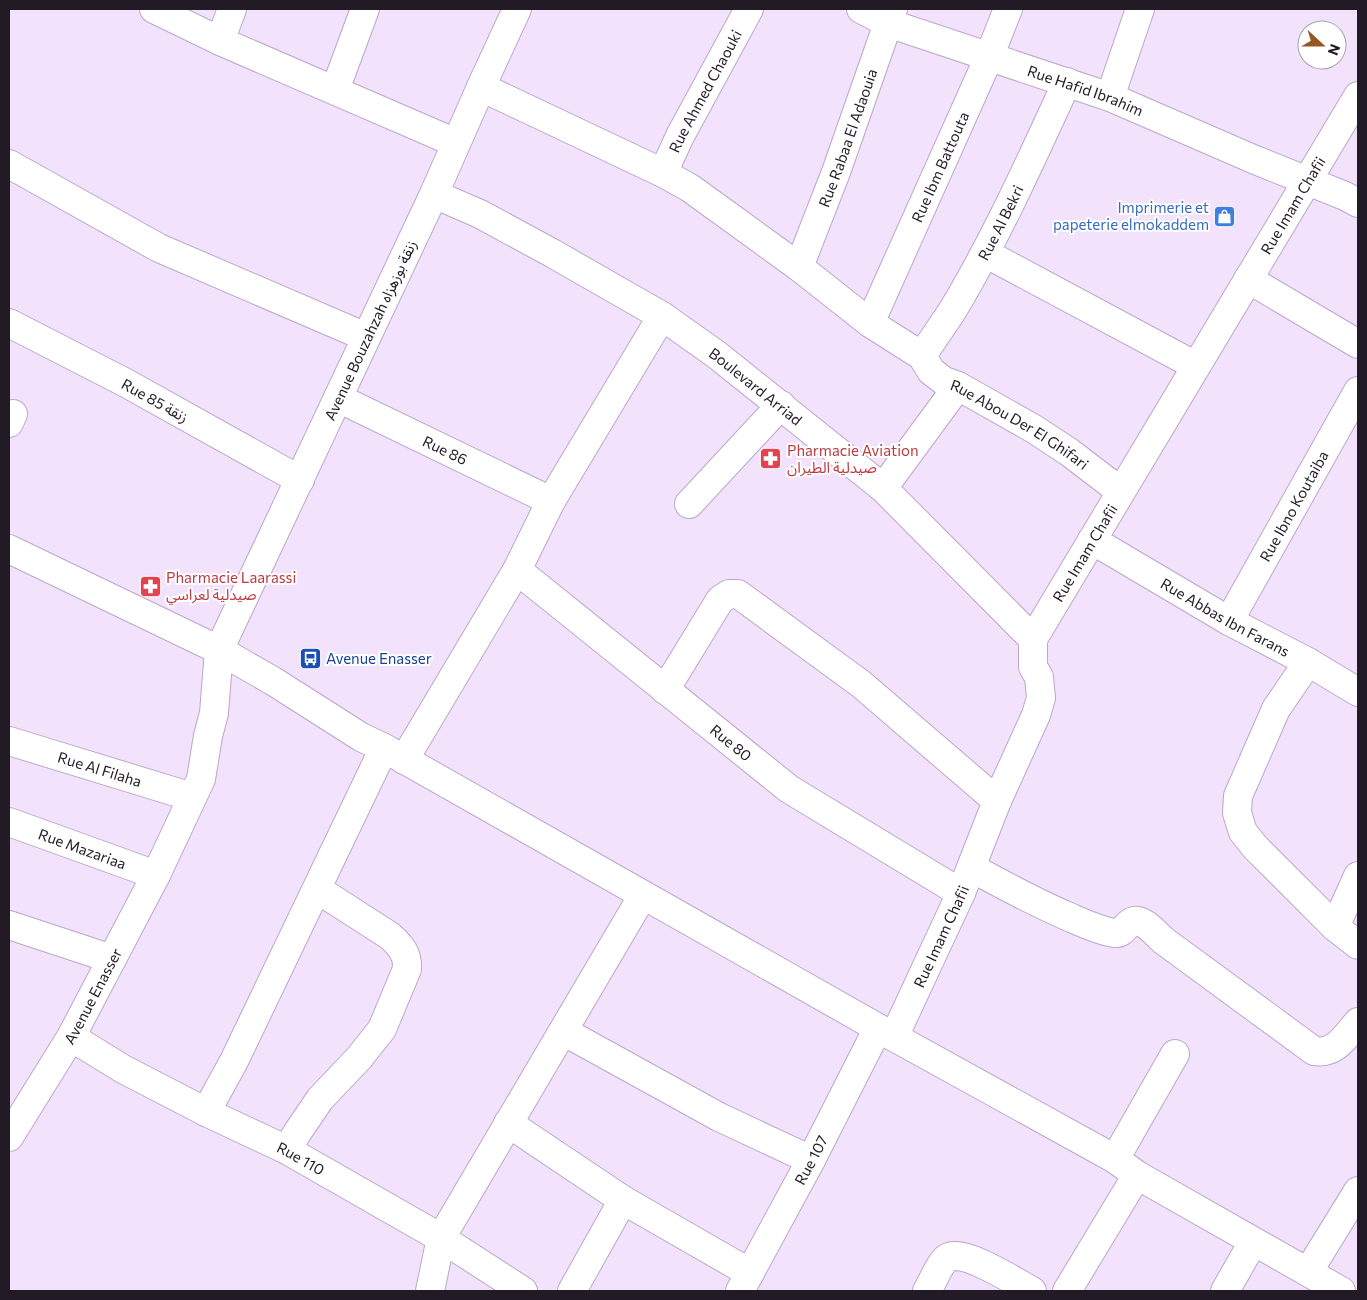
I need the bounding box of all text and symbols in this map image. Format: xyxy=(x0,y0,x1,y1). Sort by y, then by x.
north arrow xyxy=(1297,20,1347,70)
street label: Rue Ahmed Chaouki xyxy=(665,27,745,155)
text: N xyxy=(1325,42,1344,58)
street label: Rue Hafid Ibrahim xyxy=(1025,61,1146,119)
street label: Rue Rabaa El Adaouia xyxy=(814,66,880,210)
street label: Rue Ibm Battouta xyxy=(907,109,972,225)
street label: Rue Imam Chafii xyxy=(1256,153,1329,257)
street label: Rue Al Bekri xyxy=(974,182,1027,263)
place label: Imprimerie et papeterie elmokaddem xyxy=(1053,198,1209,233)
shop icon: Imprimerie et papeterie elmokaddem xyxy=(1213,204,1237,228)
street label: Avenue Bouzahzah زنقة بوزهزاه xyxy=(320,237,421,424)
street label: Boulevard Arriad xyxy=(706,343,806,429)
street label: Rue 85 زنقة xyxy=(118,374,192,427)
street label: Rue Abou Der El Ghifari xyxy=(948,375,1093,473)
street label: Rue 86 xyxy=(420,431,470,468)
place label: Pharmacie Aviation صيدلية الطيران xyxy=(787,441,919,477)
pharmacy icon: Pharmacie Aviation صيدلية الطيران xyxy=(759,447,783,471)
street label: Rue Ibno Koutaiba xyxy=(1255,447,1332,564)
street label: Rue Imam Chafii xyxy=(1048,501,1121,605)
place label: Pharmacie Laarassi صيدلية لعراسي xyxy=(166,568,296,606)
pharmacy icon: Pharmacie Laarassi صيدلية لعراسي xyxy=(138,574,162,598)
street label: Rue Abbas Ibn Farans xyxy=(1158,574,1293,660)
bus stop icon: Avenue Enasser xyxy=(298,646,322,670)
place label: Avenue Enasser xyxy=(326,649,432,667)
street label: Rue 80 xyxy=(707,720,756,765)
street label: Rue Al Filaha xyxy=(56,747,144,790)
street label: Rue Mazariaa xyxy=(36,824,129,873)
street label: Rue Imam Chafii xyxy=(909,883,972,990)
street label: Avenue Enasser xyxy=(60,945,125,1047)
street label: Rue 107 xyxy=(790,1132,831,1188)
street label: Rue 110 xyxy=(274,1138,328,1179)

